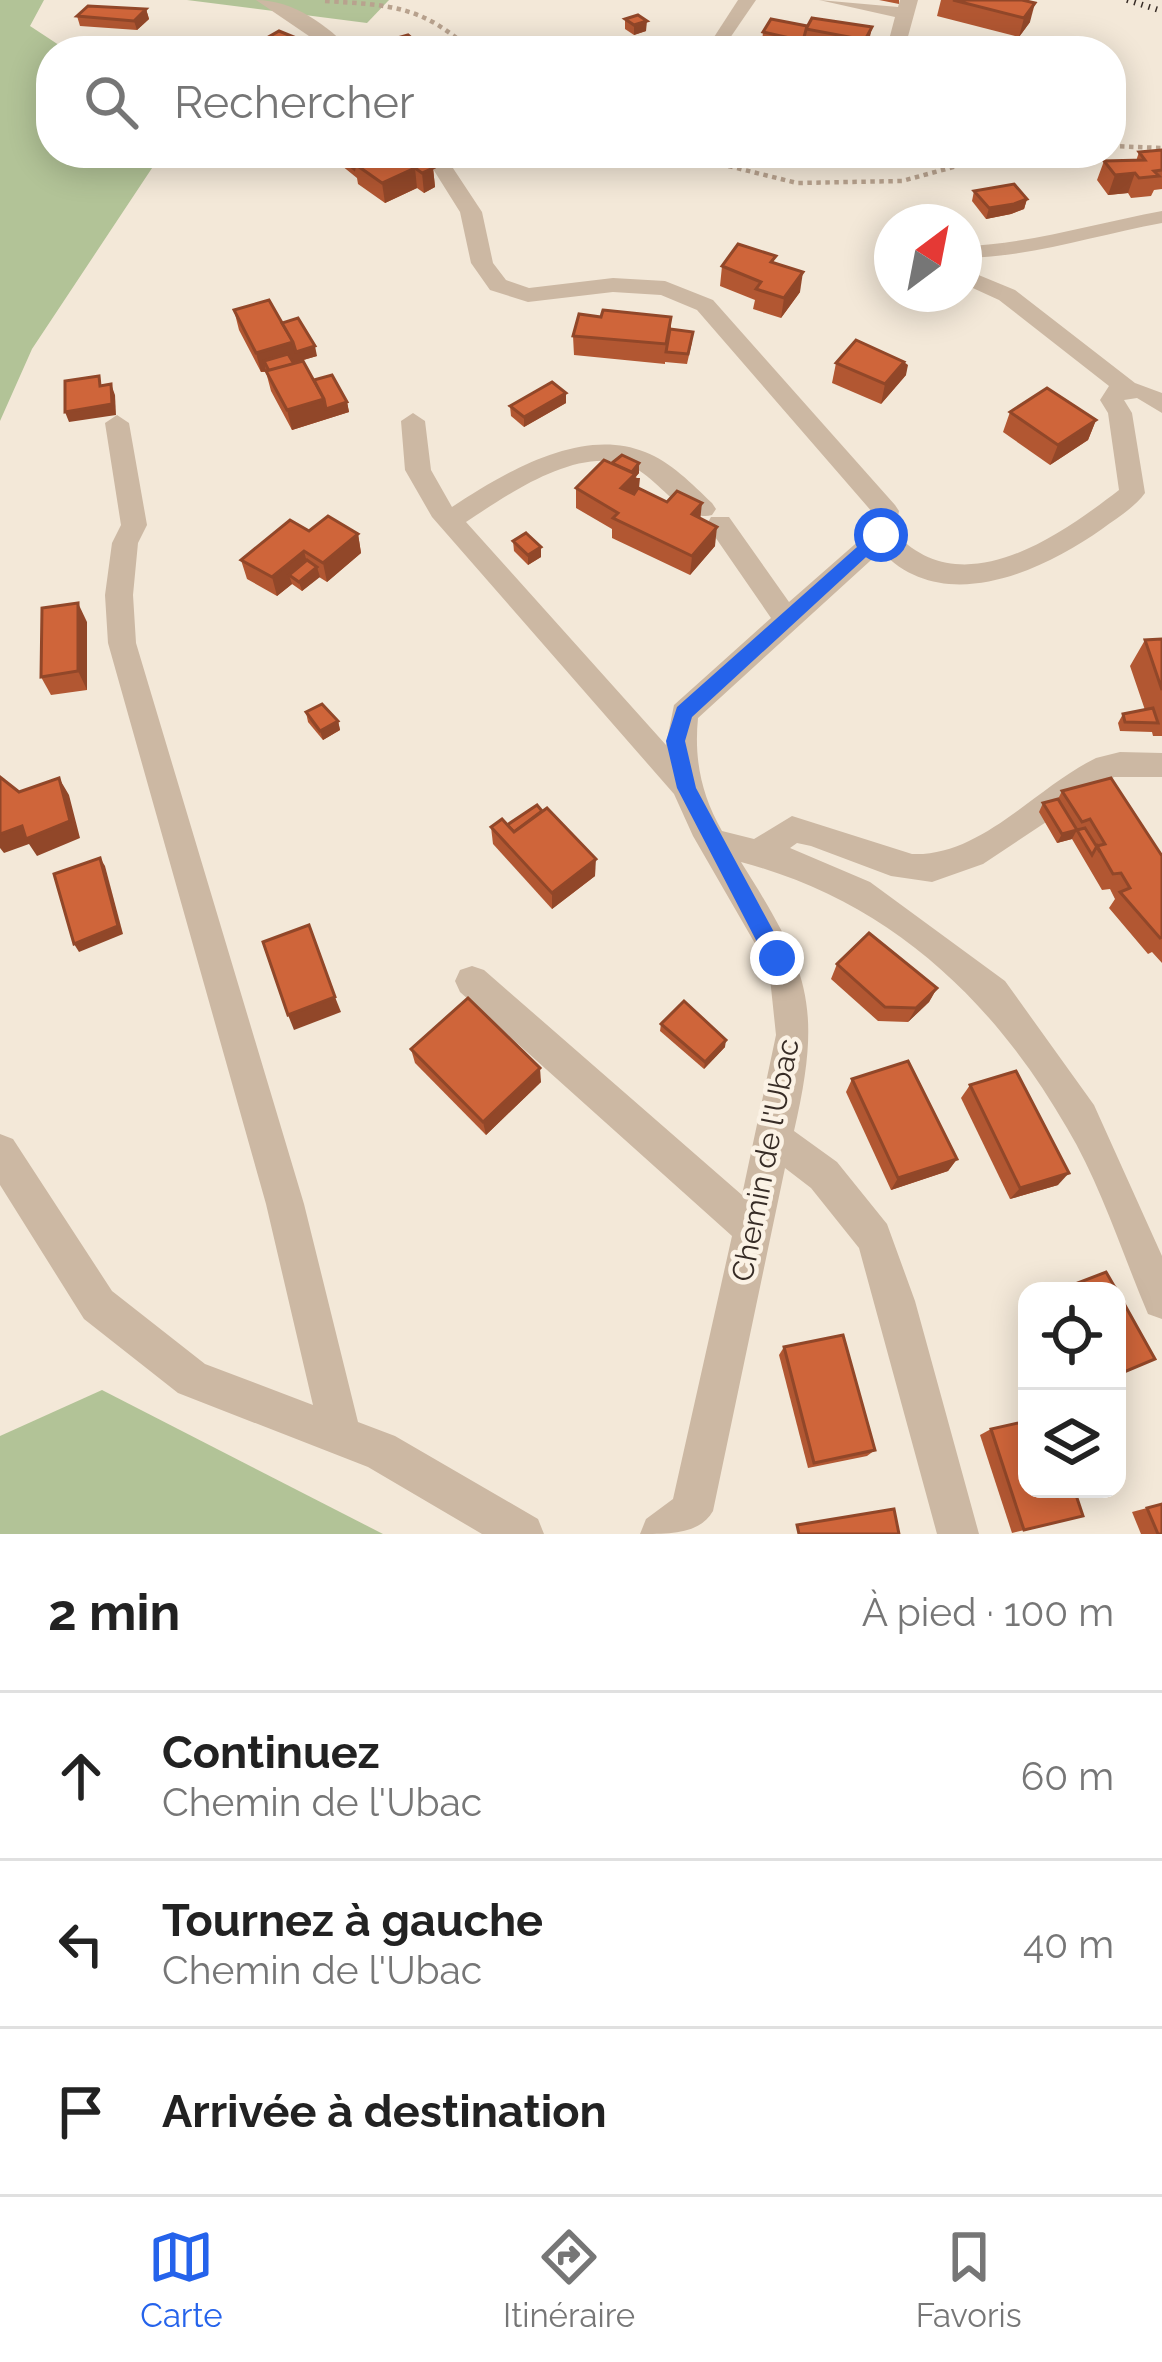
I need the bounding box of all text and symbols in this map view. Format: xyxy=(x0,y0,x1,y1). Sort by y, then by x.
search box xyxy=(36,36,1126,168)
icon: search xyxy=(78,69,144,135)
text: Rechercher xyxy=(174,76,415,129)
north arrow xyxy=(874,204,982,312)
route start xyxy=(854,508,908,562)
route end xyxy=(750,931,804,985)
street label: Chemin de l'Ubac xyxy=(724,1036,806,1284)
map controls xyxy=(1018,1282,1126,1498)
button: locate xyxy=(1018,1282,1126,1390)
button: layers xyxy=(1018,1390,1126,1498)
text: 2 min xyxy=(48,1582,180,1642)
text: À pied · 100 m xyxy=(862,1589,1114,1635)
text: Continuez xyxy=(162,1726,380,1779)
icon: ahead xyxy=(48,1743,114,1809)
text: 60 m xyxy=(1021,1753,1114,1799)
text: Chemin de l'Ubac xyxy=(162,1779,482,1825)
text: Tournez à gauche xyxy=(162,1894,543,1947)
icon: left xyxy=(48,1911,114,1977)
text: 40 m xyxy=(1023,1921,1114,1967)
text: Chemin de l'Ubac xyxy=(162,1947,482,1993)
icon: arrive xyxy=(48,2079,114,2145)
text: Arrivée à destination xyxy=(162,2085,607,2138)
tab: Carte xyxy=(140,2224,223,2335)
tab: Itinéraire xyxy=(503,2224,635,2335)
tab: Favoris xyxy=(916,2224,1022,2335)

